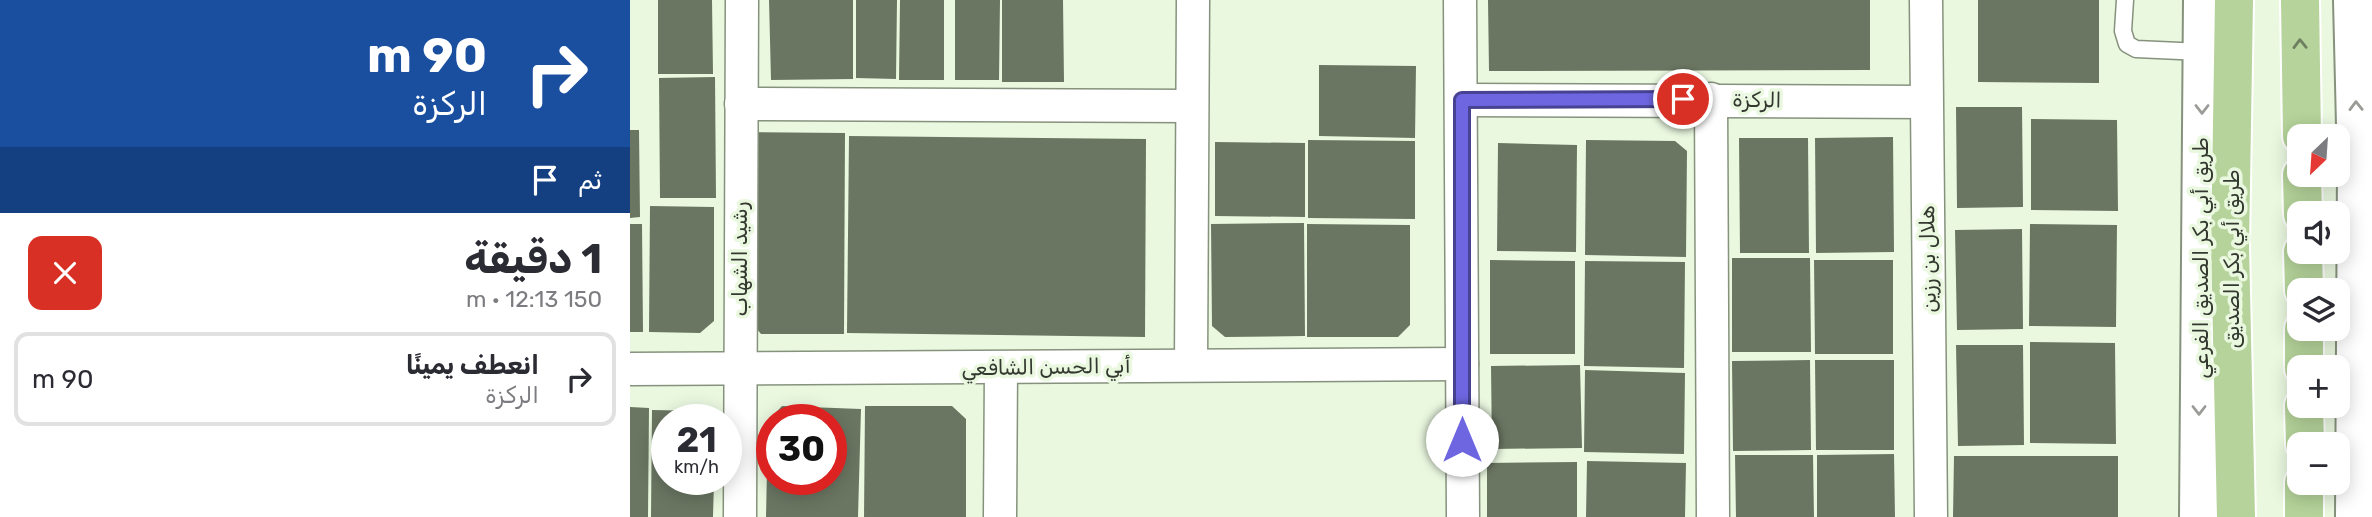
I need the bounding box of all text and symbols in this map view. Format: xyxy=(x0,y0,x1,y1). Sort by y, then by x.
text: 90 m xyxy=(367,26,487,84)
icon: right xyxy=(511,28,602,119)
one-way arrow xyxy=(2293,38,2308,49)
pin xyxy=(1653,69,1713,129)
icon: arrive xyxy=(1664,80,1702,118)
text: الركزة xyxy=(412,85,487,123)
street label: الركزة xyxy=(1732,87,1782,112)
one-way arrow xyxy=(2348,100,2364,111)
one-way arrow xyxy=(2194,105,2210,115)
north arrow xyxy=(2287,124,2350,187)
map controls xyxy=(2287,124,2350,495)
street label: طريق أبي بكر الصديق الفرعي xyxy=(2188,137,2217,379)
icon: arrive xyxy=(526,161,564,199)
text: ثم xyxy=(578,165,602,196)
street label: طريق أبي بكر الصديق xyxy=(2219,169,2248,349)
button: sound xyxy=(2287,201,2350,264)
street label: رشيد الشهاب xyxy=(727,202,752,316)
street label: هلال بن رزين xyxy=(1914,205,1941,313)
text: 1 دقيقة xyxy=(464,234,602,284)
button: close xyxy=(28,236,102,310)
button: layers xyxy=(2287,278,2350,341)
text: 150 m · 12:13 xyxy=(466,285,602,313)
text: انعطف يمينًا xyxy=(406,350,539,381)
street label: أبي الحسن الشافعي xyxy=(961,353,1131,384)
button: + xyxy=(2287,355,2350,418)
icon: right xyxy=(560,360,598,398)
text: 90 m xyxy=(32,364,93,395)
text: الركزة xyxy=(485,381,539,409)
position arrow xyxy=(1425,403,1499,477)
speed limit sign: 30 xyxy=(756,404,847,495)
one-way arrow xyxy=(2192,405,2207,416)
text: 21 xyxy=(676,419,717,461)
button: − xyxy=(2287,432,2350,495)
text: km/h xyxy=(674,456,719,478)

